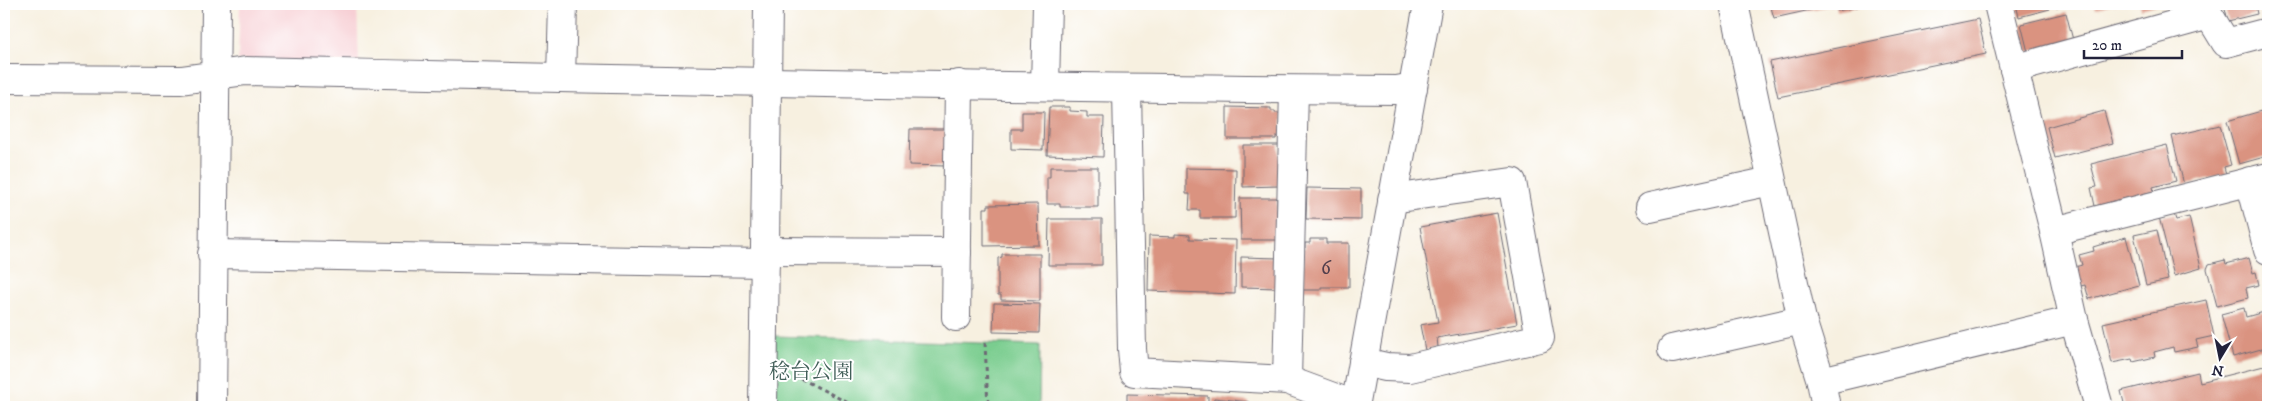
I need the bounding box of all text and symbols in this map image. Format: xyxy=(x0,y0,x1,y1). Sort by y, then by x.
scale bar xyxy=(2084,28,2182,60)
text: 20 m xyxy=(2092,36,2122,55)
house number: 6 xyxy=(1321,257,1332,280)
north arrow xyxy=(2194,334,2244,384)
park label: 稔台公園 xyxy=(769,359,853,385)
text: N xyxy=(2210,360,2225,380)

